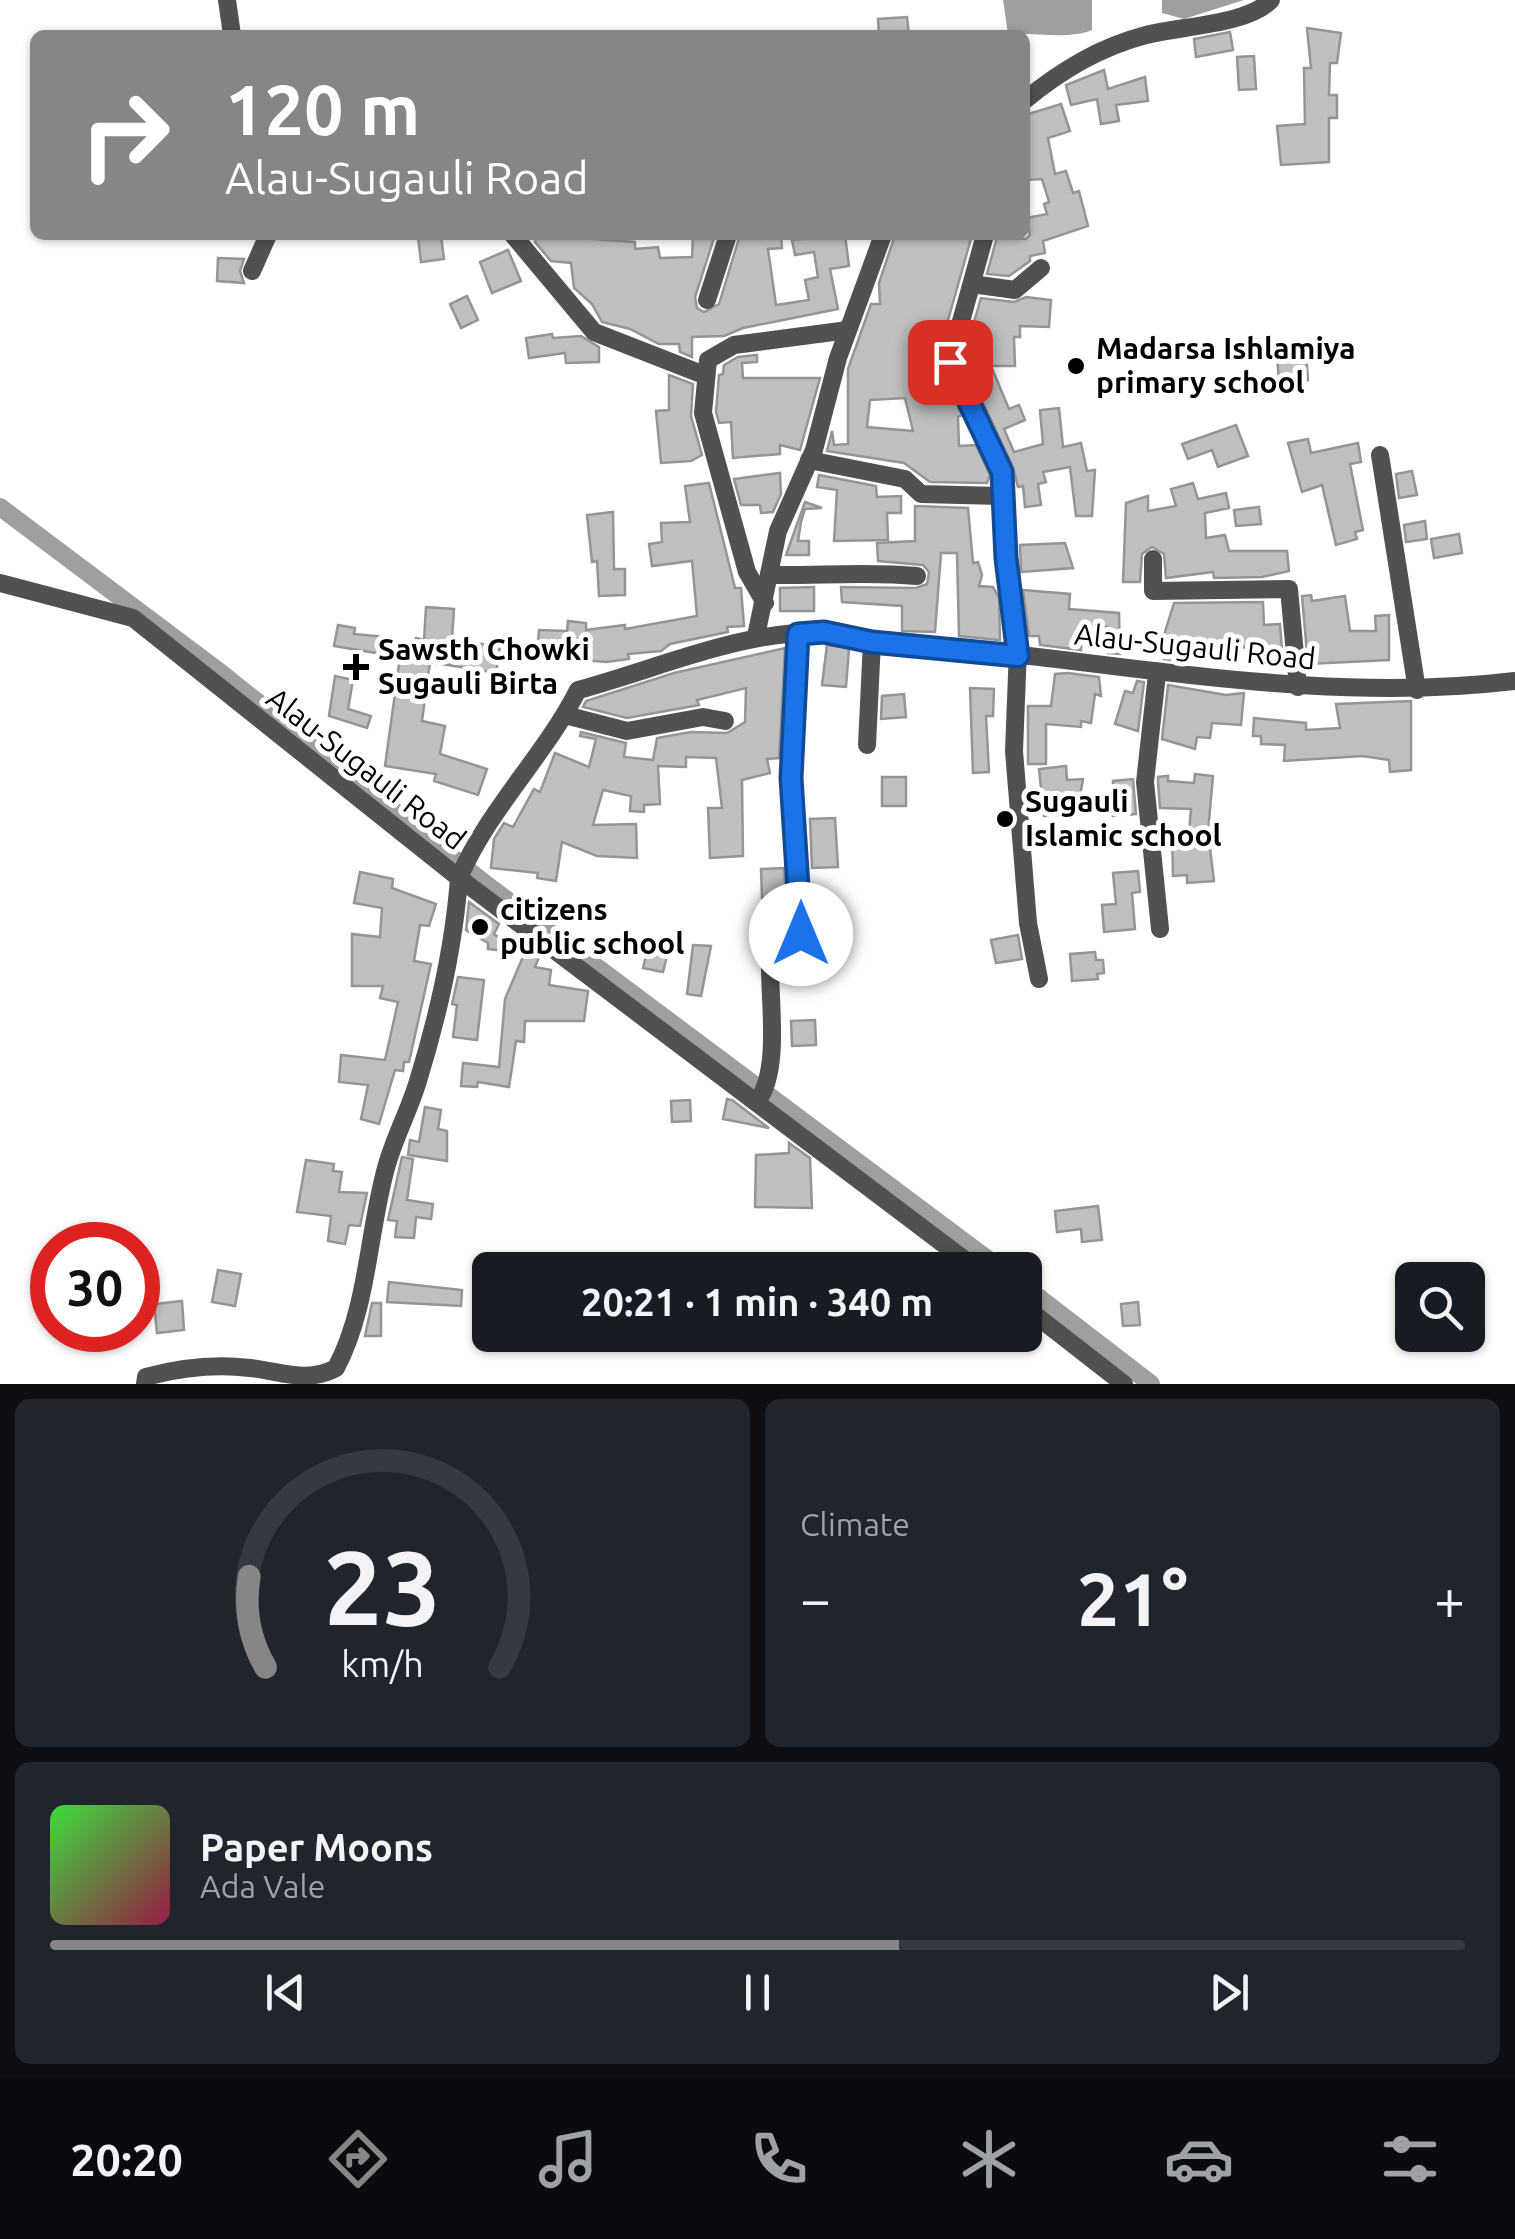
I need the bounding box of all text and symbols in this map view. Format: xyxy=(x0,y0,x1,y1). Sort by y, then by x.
icon: right xyxy=(60,70,190,200)
text: 120 m xyxy=(225,70,420,148)
text: Alau-Sugauli Road xyxy=(225,152,589,203)
pin xyxy=(908,320,993,405)
place label: Madarsa Ishlamiya primary school xyxy=(1096,331,1355,399)
icon: arrive xyxy=(923,335,978,390)
marker: Madarsa Ishlamiya primary school xyxy=(1065,355,1087,377)
street label: Alau-Sugauli Road xyxy=(1073,616,1317,676)
place label: Sawsth Chowki Sugauli Birta xyxy=(378,632,590,700)
marker: Sawsth Chowki Sugauli Birta xyxy=(343,654,369,680)
street label: Alau-Sugauli Road xyxy=(261,680,473,856)
place label: Sugauli Islamic school xyxy=(1025,784,1222,852)
marker: Sugauli Islamic school xyxy=(994,808,1016,830)
position arrow xyxy=(749,882,853,986)
place label: citizens public school xyxy=(500,892,684,960)
marker: citizens public school xyxy=(469,916,491,938)
speed limit sign: 30 xyxy=(30,1222,160,1352)
map controls xyxy=(1395,1262,1485,1352)
button: search xyxy=(1395,1262,1485,1352)
text: 20:21 · 1 min · 340 m xyxy=(581,1281,933,1323)
text: Climate xyxy=(800,1506,910,1542)
text: 23 xyxy=(324,1528,441,1645)
text: 21° xyxy=(1077,1556,1188,1640)
text: − xyxy=(800,1568,831,1629)
text: + xyxy=(1434,1568,1465,1629)
text: km/h xyxy=(341,1644,424,1684)
text: Paper Moons xyxy=(200,1826,433,1868)
text: Ada Vale xyxy=(200,1868,326,1904)
icon: previous xyxy=(258,1965,313,2020)
icon: pause xyxy=(730,1965,785,2020)
icon: next xyxy=(1202,1965,1257,2020)
icon: directions xyxy=(323,2124,393,2194)
icon: music xyxy=(533,2124,603,2194)
icon: phone xyxy=(744,2124,814,2194)
icon: climate xyxy=(954,2124,1024,2194)
icon: car xyxy=(1164,2124,1234,2194)
icon: filters xyxy=(1375,2124,1445,2194)
text: 20:20 xyxy=(70,2134,183,2185)

